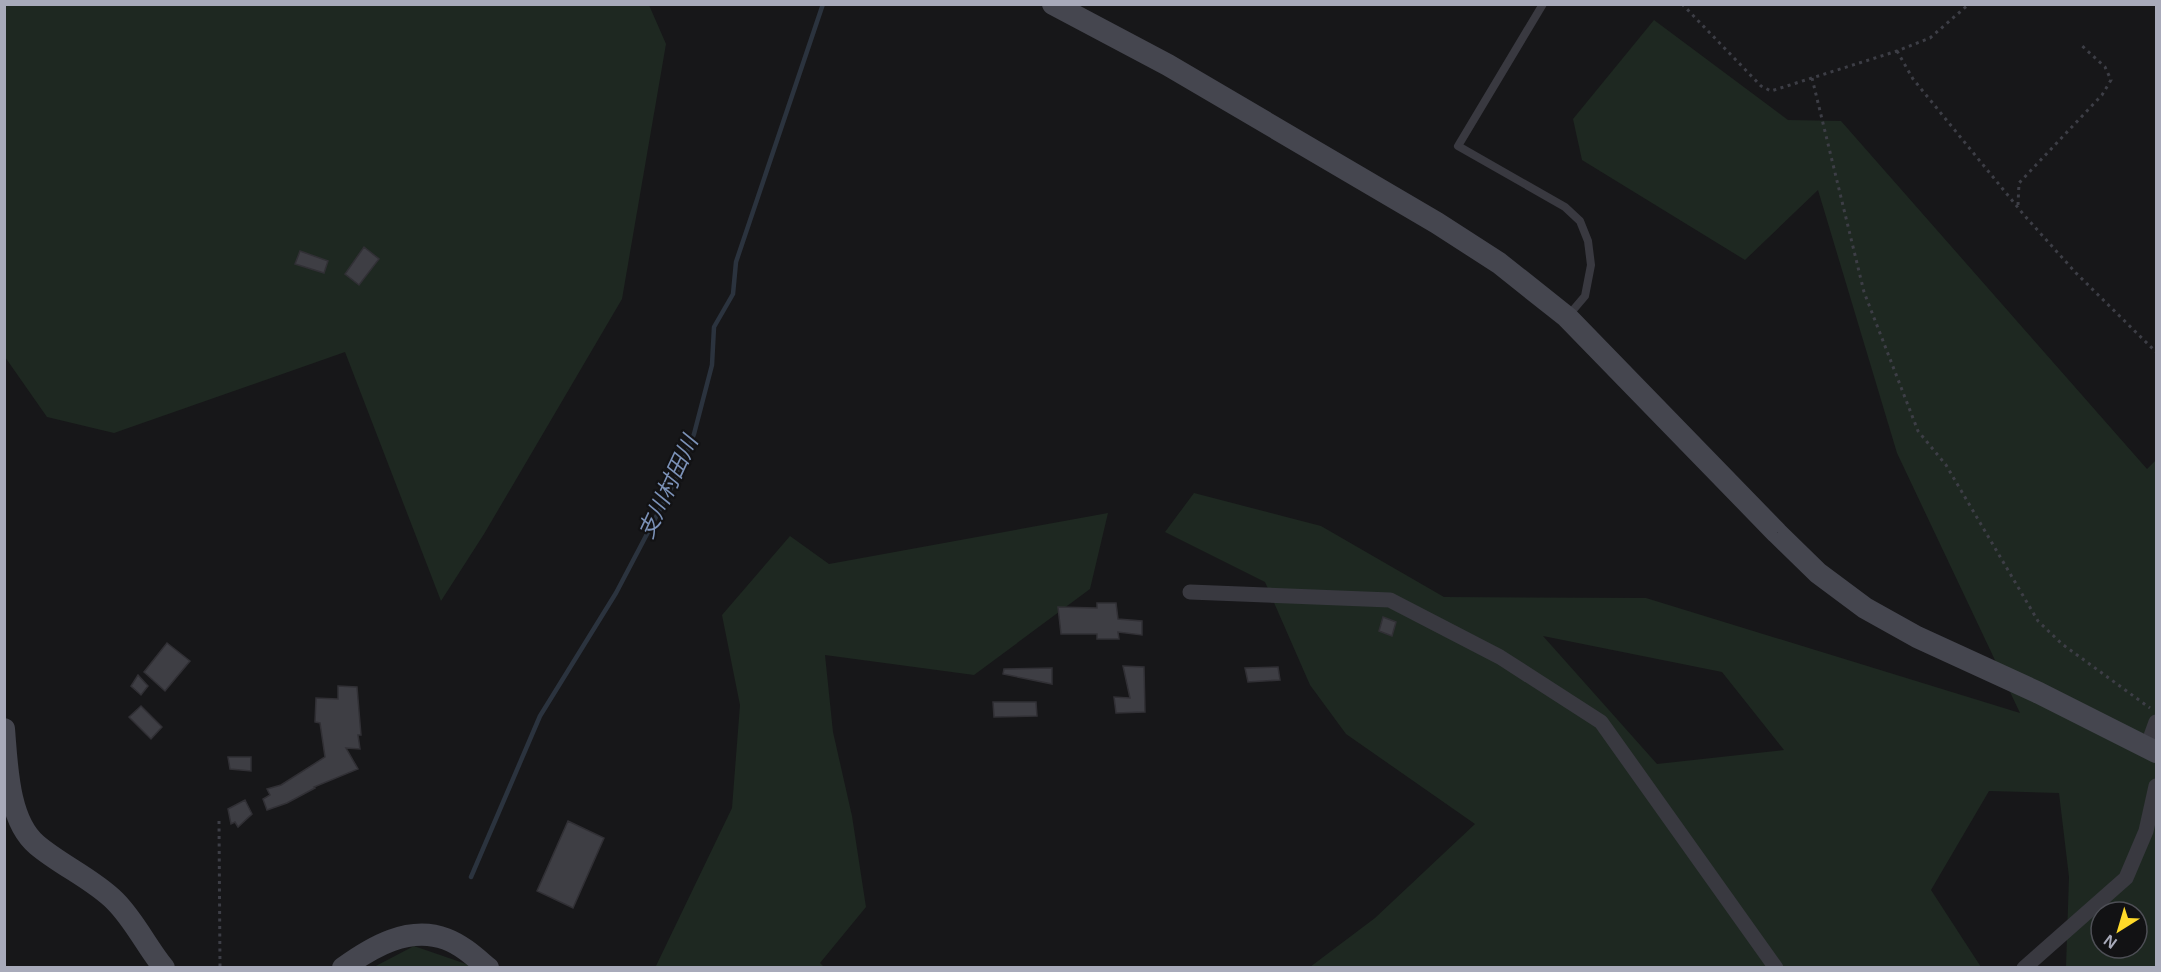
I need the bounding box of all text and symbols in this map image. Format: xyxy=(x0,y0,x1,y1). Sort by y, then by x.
water label: 支川村田川 xyxy=(633,430,703,542)
north arrow xyxy=(2089,900,2149,960)
text: N xyxy=(2101,931,2120,952)

